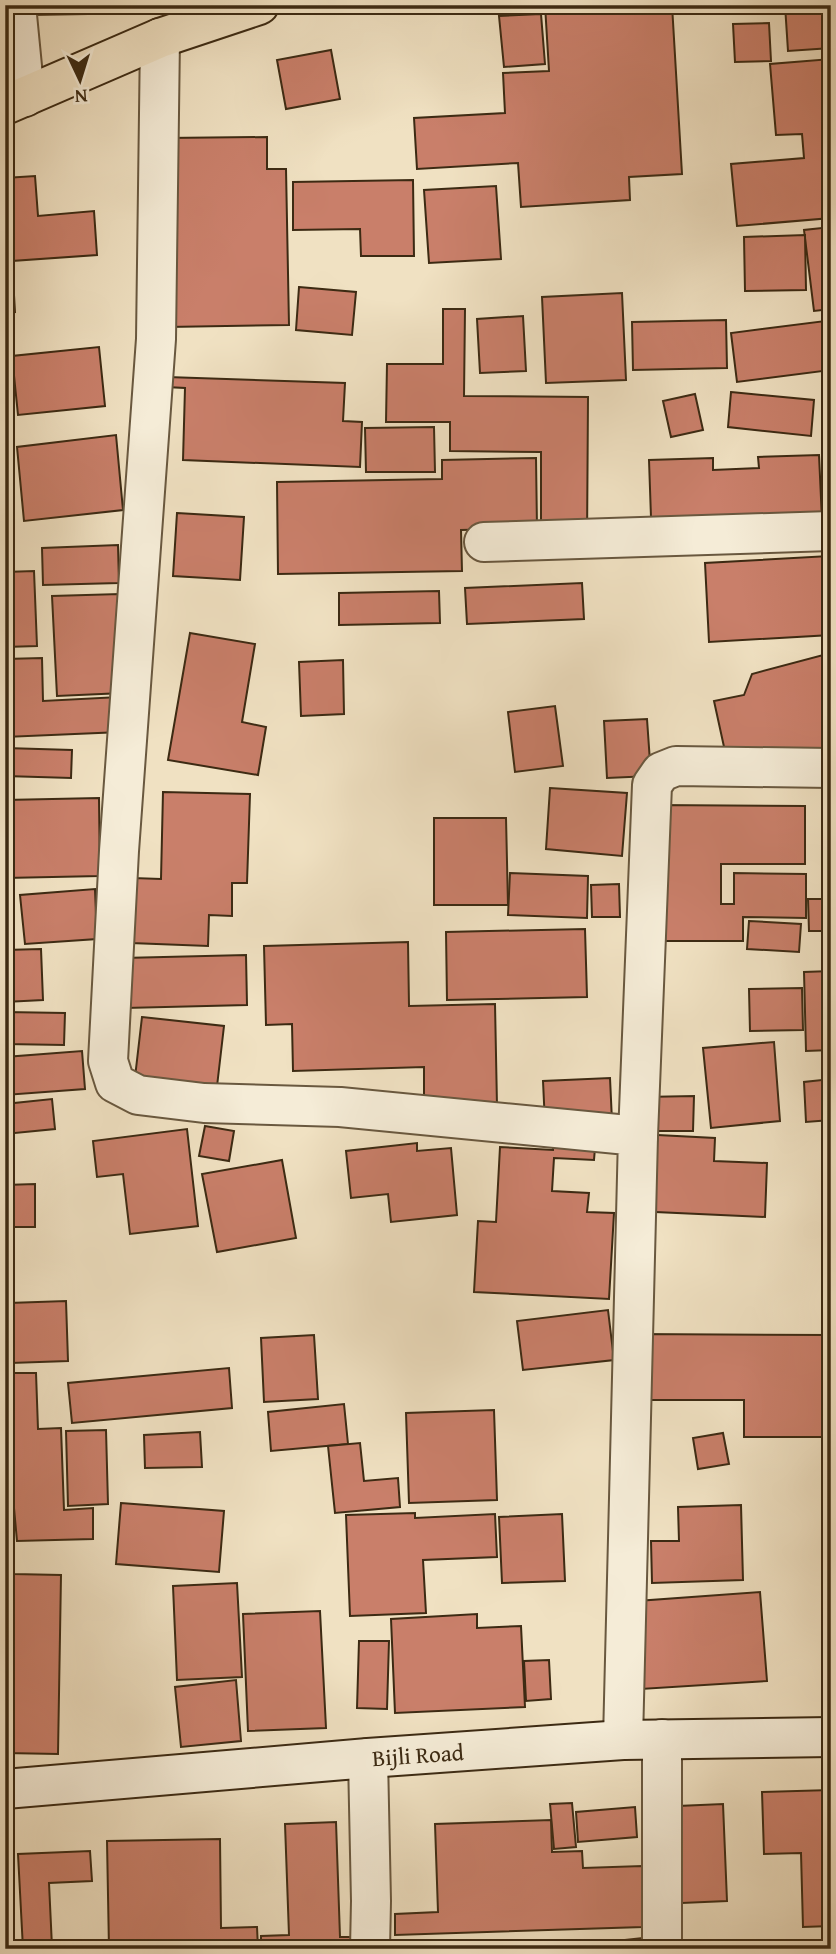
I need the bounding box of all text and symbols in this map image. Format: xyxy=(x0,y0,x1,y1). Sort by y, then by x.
north arrow xyxy=(46,46,116,116)
text: N xyxy=(74,83,88,111)
street label: Bijli Road xyxy=(371,1735,466,1774)

